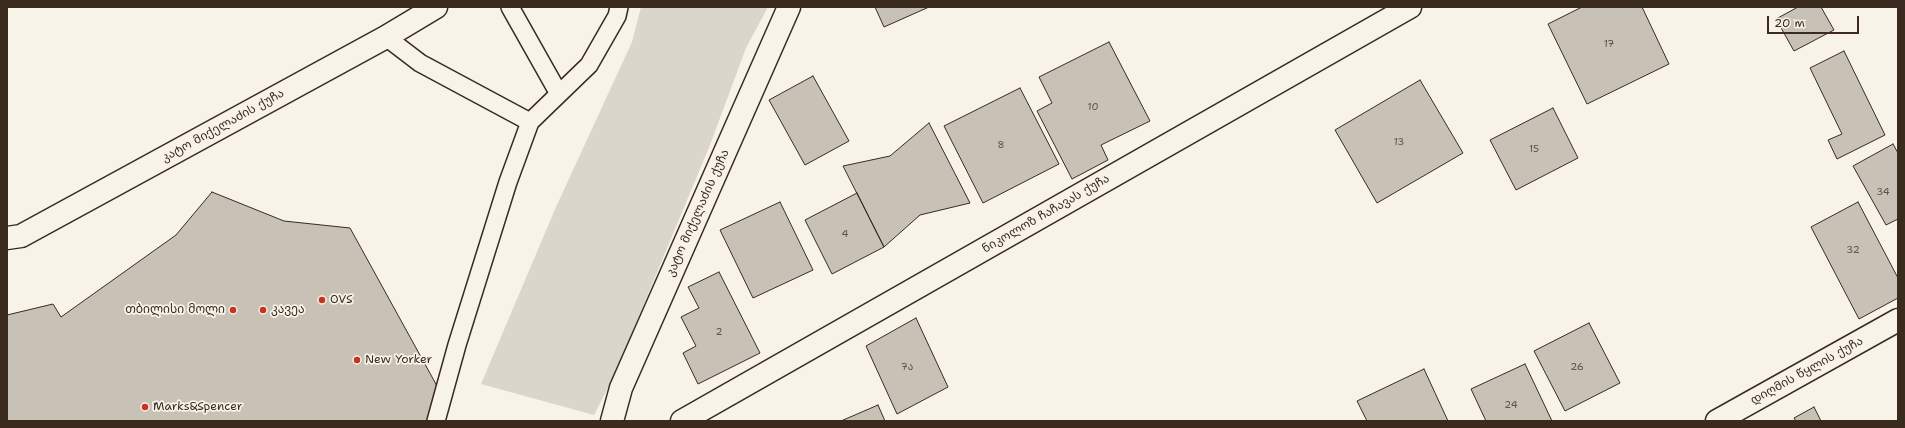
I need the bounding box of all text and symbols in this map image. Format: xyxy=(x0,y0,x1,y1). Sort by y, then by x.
scale bar xyxy=(1769,8,1861,34)
text: 20 m xyxy=(1774,15,1805,31)
house number: 17 xyxy=(1604,38,1614,50)
street label: კატო მიქელაძის ქუჩა xyxy=(159,86,287,166)
house number: 10 xyxy=(1088,101,1098,113)
house number: 13 xyxy=(1394,136,1404,148)
house number: 8 xyxy=(998,139,1004,151)
house number: 15 xyxy=(1529,143,1539,155)
street label: კატო მიქელაძის ქუჩა xyxy=(663,147,733,279)
street label: ნიკოლოზ ჩაჩავას ქუჩა xyxy=(980,172,1112,256)
house number: 34 xyxy=(1876,186,1890,198)
house number: 4 xyxy=(842,228,848,240)
house number: 32 xyxy=(1846,244,1860,256)
place label: OVS xyxy=(330,293,353,307)
marker: OVS xyxy=(317,295,327,305)
place label: თბილისი მოლი xyxy=(125,303,225,317)
place label: კავეა xyxy=(271,303,305,317)
marker: თბილისი მოლი xyxy=(228,305,238,315)
marker: კავეა xyxy=(258,305,268,315)
house number: 2 xyxy=(716,326,722,338)
street label: დიღმის წყლის ქუჩა xyxy=(1748,334,1866,408)
place label: New Yorker xyxy=(365,353,432,367)
marker: New Yorker xyxy=(352,355,362,365)
house number: 7ა xyxy=(901,361,913,373)
house number: 26 xyxy=(1570,361,1584,373)
house number: 24 xyxy=(1504,399,1518,411)
place label: Marks&Spencer xyxy=(153,400,242,414)
marker: Marks&Spencer xyxy=(140,402,150,412)

